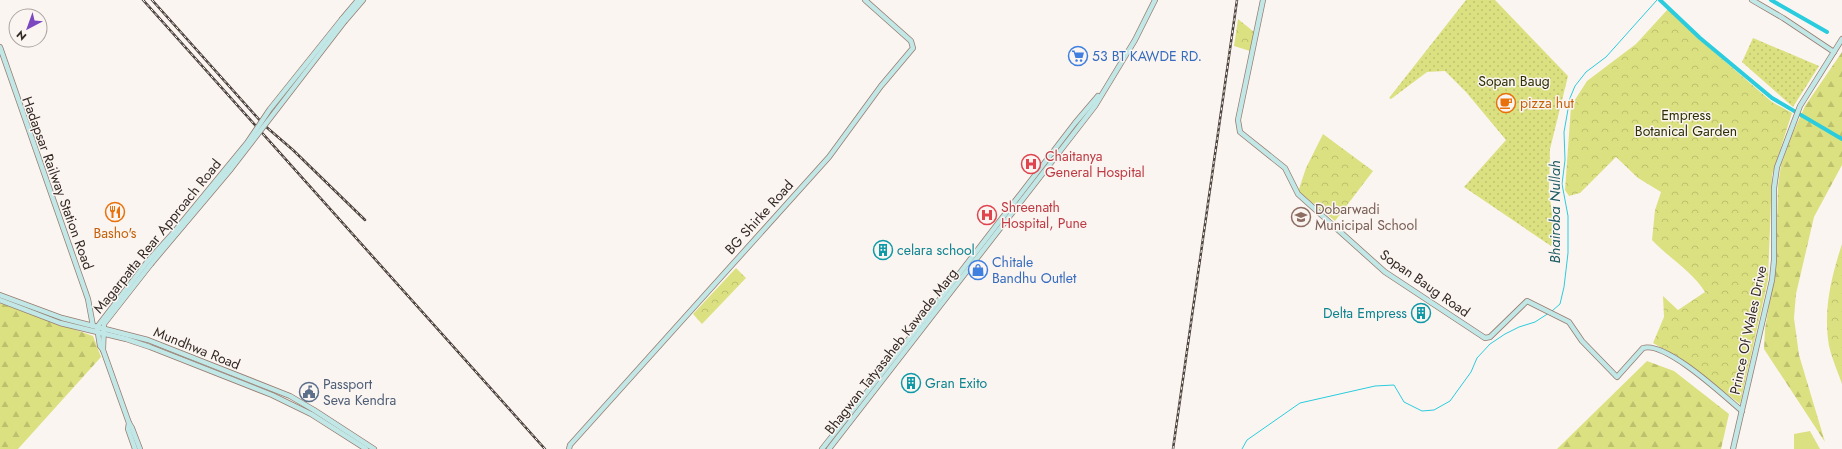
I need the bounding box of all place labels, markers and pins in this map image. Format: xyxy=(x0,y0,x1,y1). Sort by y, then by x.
supermarket icon: 53 BT KAWDE RD. xyxy=(1067,45,1089,67)
place label: 53 BT KAWDE RD. xyxy=(1092,46,1202,66)
cafe icon: pizza hut xyxy=(1495,92,1517,114)
place label: pizza hut xyxy=(1520,93,1575,113)
place label: Chaitanya General Hospital xyxy=(1045,146,1145,182)
hospital icon: Chaitanya General Hospital xyxy=(1020,153,1042,175)
place label: Shreenath Hospital, Pune xyxy=(1001,197,1087,233)
place label: Dobarwadi Municipal School xyxy=(1315,199,1417,235)
restaurant icon: Basho's xyxy=(104,201,126,223)
hospital icon: Shreenath Hospital, Pune xyxy=(976,204,998,226)
school or university icon: Dobarwadi Municipal School xyxy=(1290,206,1312,228)
place label: Basho's xyxy=(94,223,137,243)
building icon: celara school xyxy=(872,239,894,261)
place label: celara school xyxy=(897,240,975,260)
place label: Chitale Bandhu Outlet xyxy=(992,252,1077,288)
shop icon: Chitale Bandhu Outlet xyxy=(967,259,989,281)
building icon: Delta Empress xyxy=(1410,302,1432,324)
place label: Delta Empress xyxy=(1323,303,1407,323)
building icon: Gran Exito xyxy=(900,372,922,394)
place label: Gran Exito xyxy=(925,373,988,393)
place label: Passport Seva Kendra xyxy=(323,374,396,410)
public building icon: Passport Seva Kendra xyxy=(298,381,320,403)

